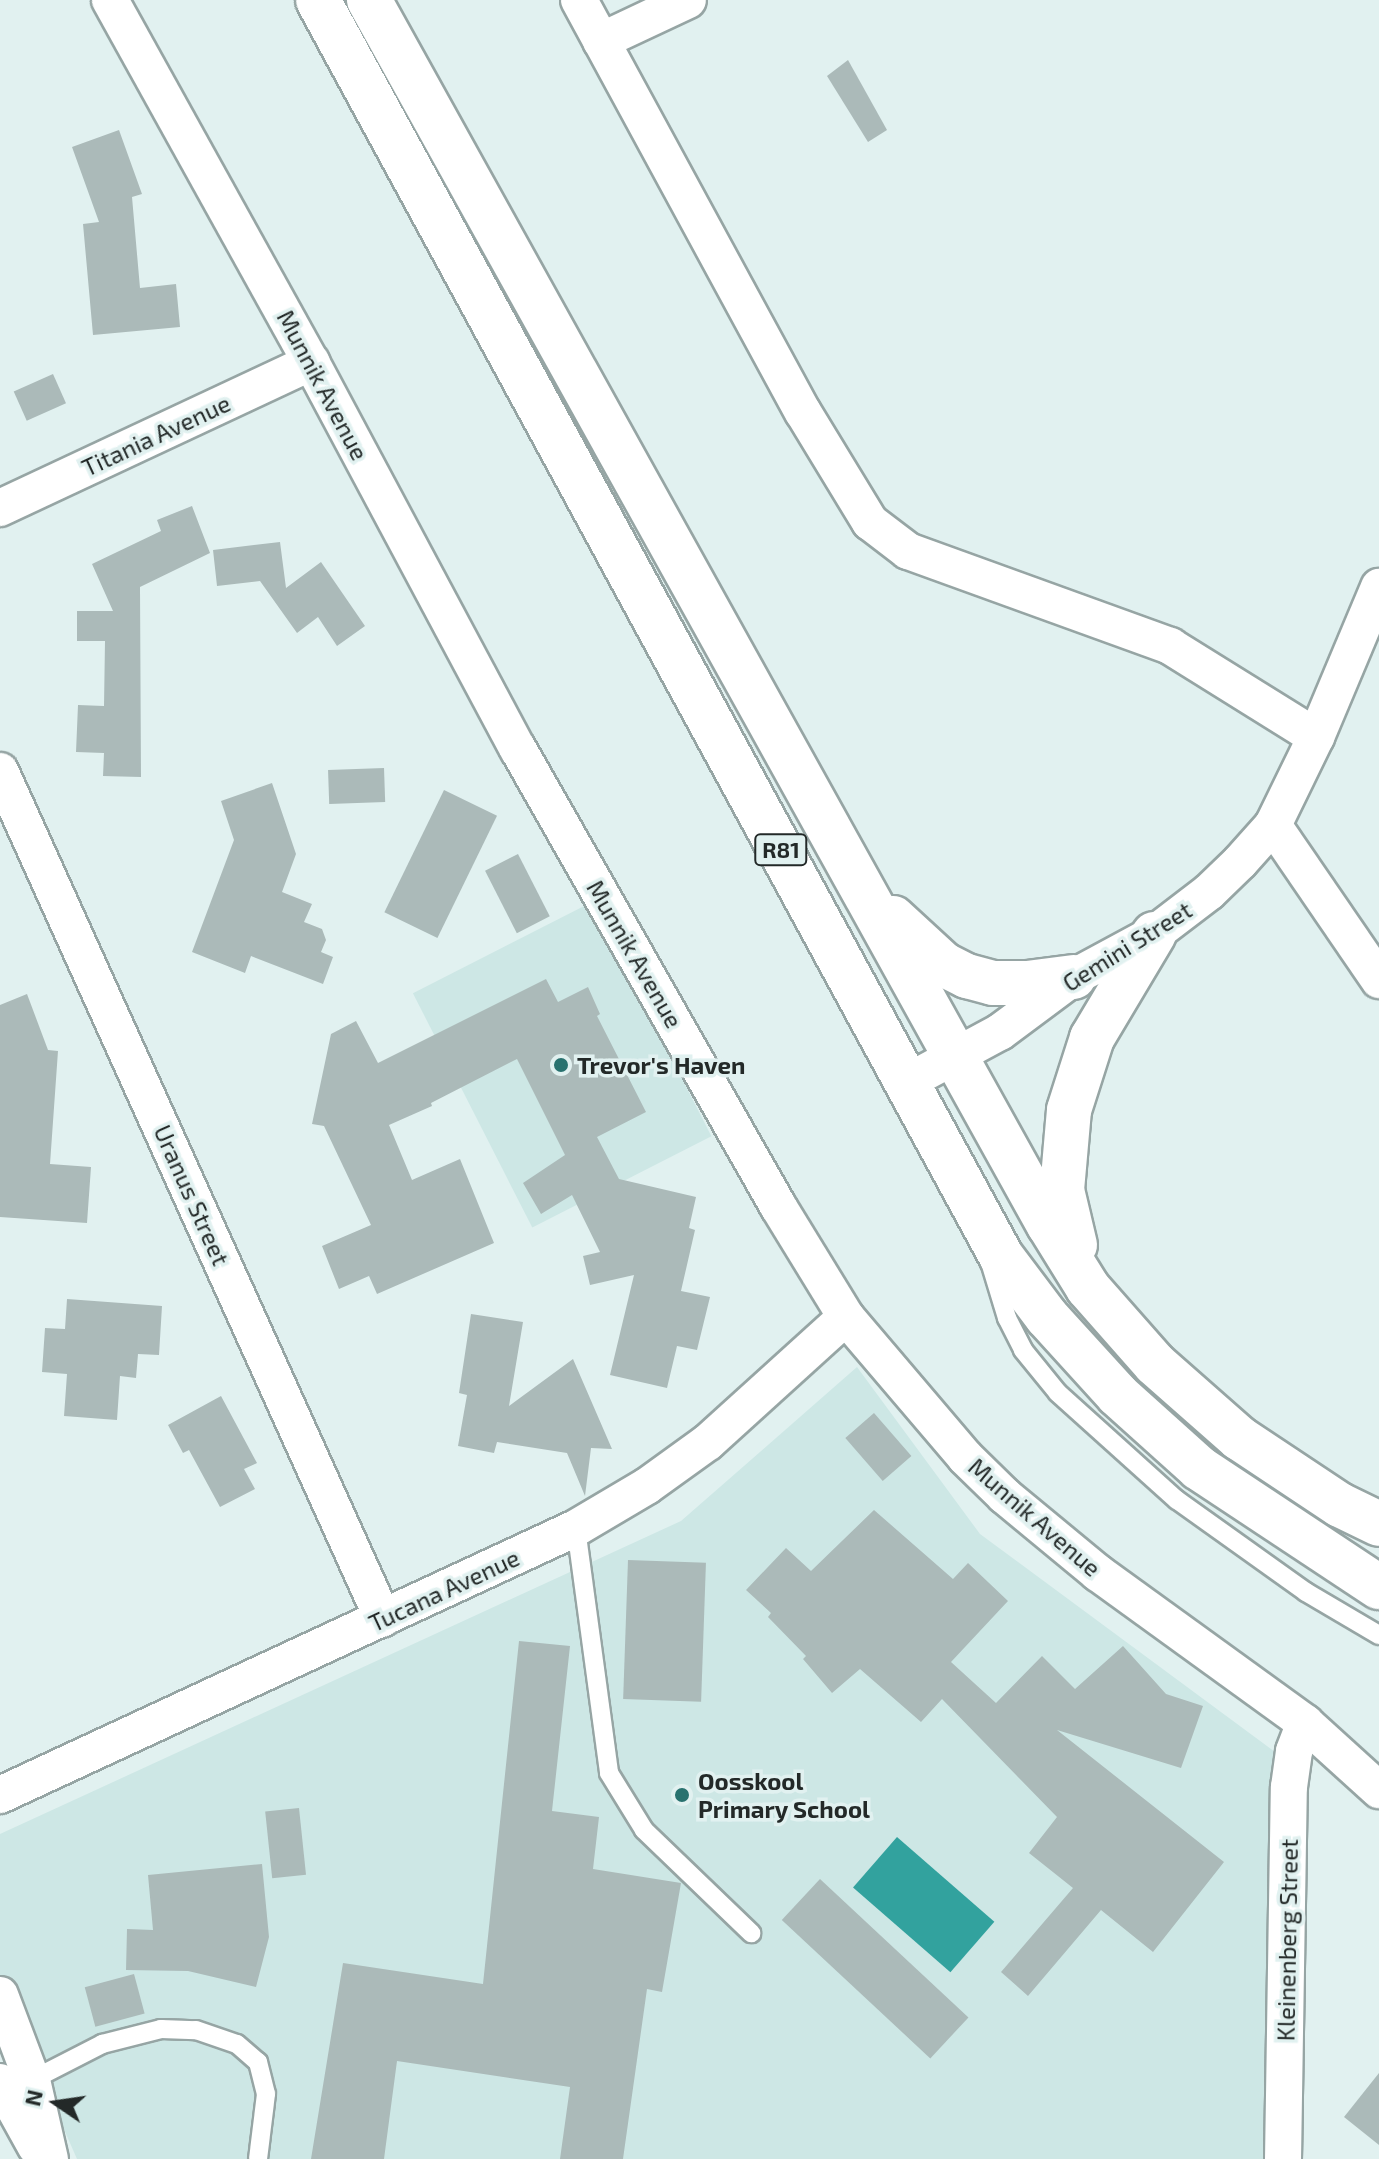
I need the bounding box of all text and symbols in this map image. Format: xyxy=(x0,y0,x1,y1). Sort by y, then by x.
street label: Munnik Avenue xyxy=(271,305,375,465)
street label: Titania Avenue xyxy=(77,388,235,482)
road number: R81 xyxy=(753,832,809,868)
street label: Munnik Avenue xyxy=(581,875,689,1033)
street label: Gemini Street xyxy=(1057,895,1197,997)
place label: Trevor's Haven xyxy=(577,1051,745,1079)
marker: Trevor's Haven xyxy=(552,1056,570,1074)
street label: Uranus Street xyxy=(148,1120,236,1270)
street label: Munnik Avenue xyxy=(963,1451,1107,1583)
street label: Tucana Avenue xyxy=(364,1542,524,1638)
place label: Oosskool Primary School xyxy=(698,1767,870,1823)
marker: Oosskool Primary School xyxy=(673,1786,691,1804)
street label: Kleinenberg Street xyxy=(1271,1839,1303,2041)
north arrow xyxy=(16,2063,96,2143)
text: N xyxy=(18,2087,47,2108)

